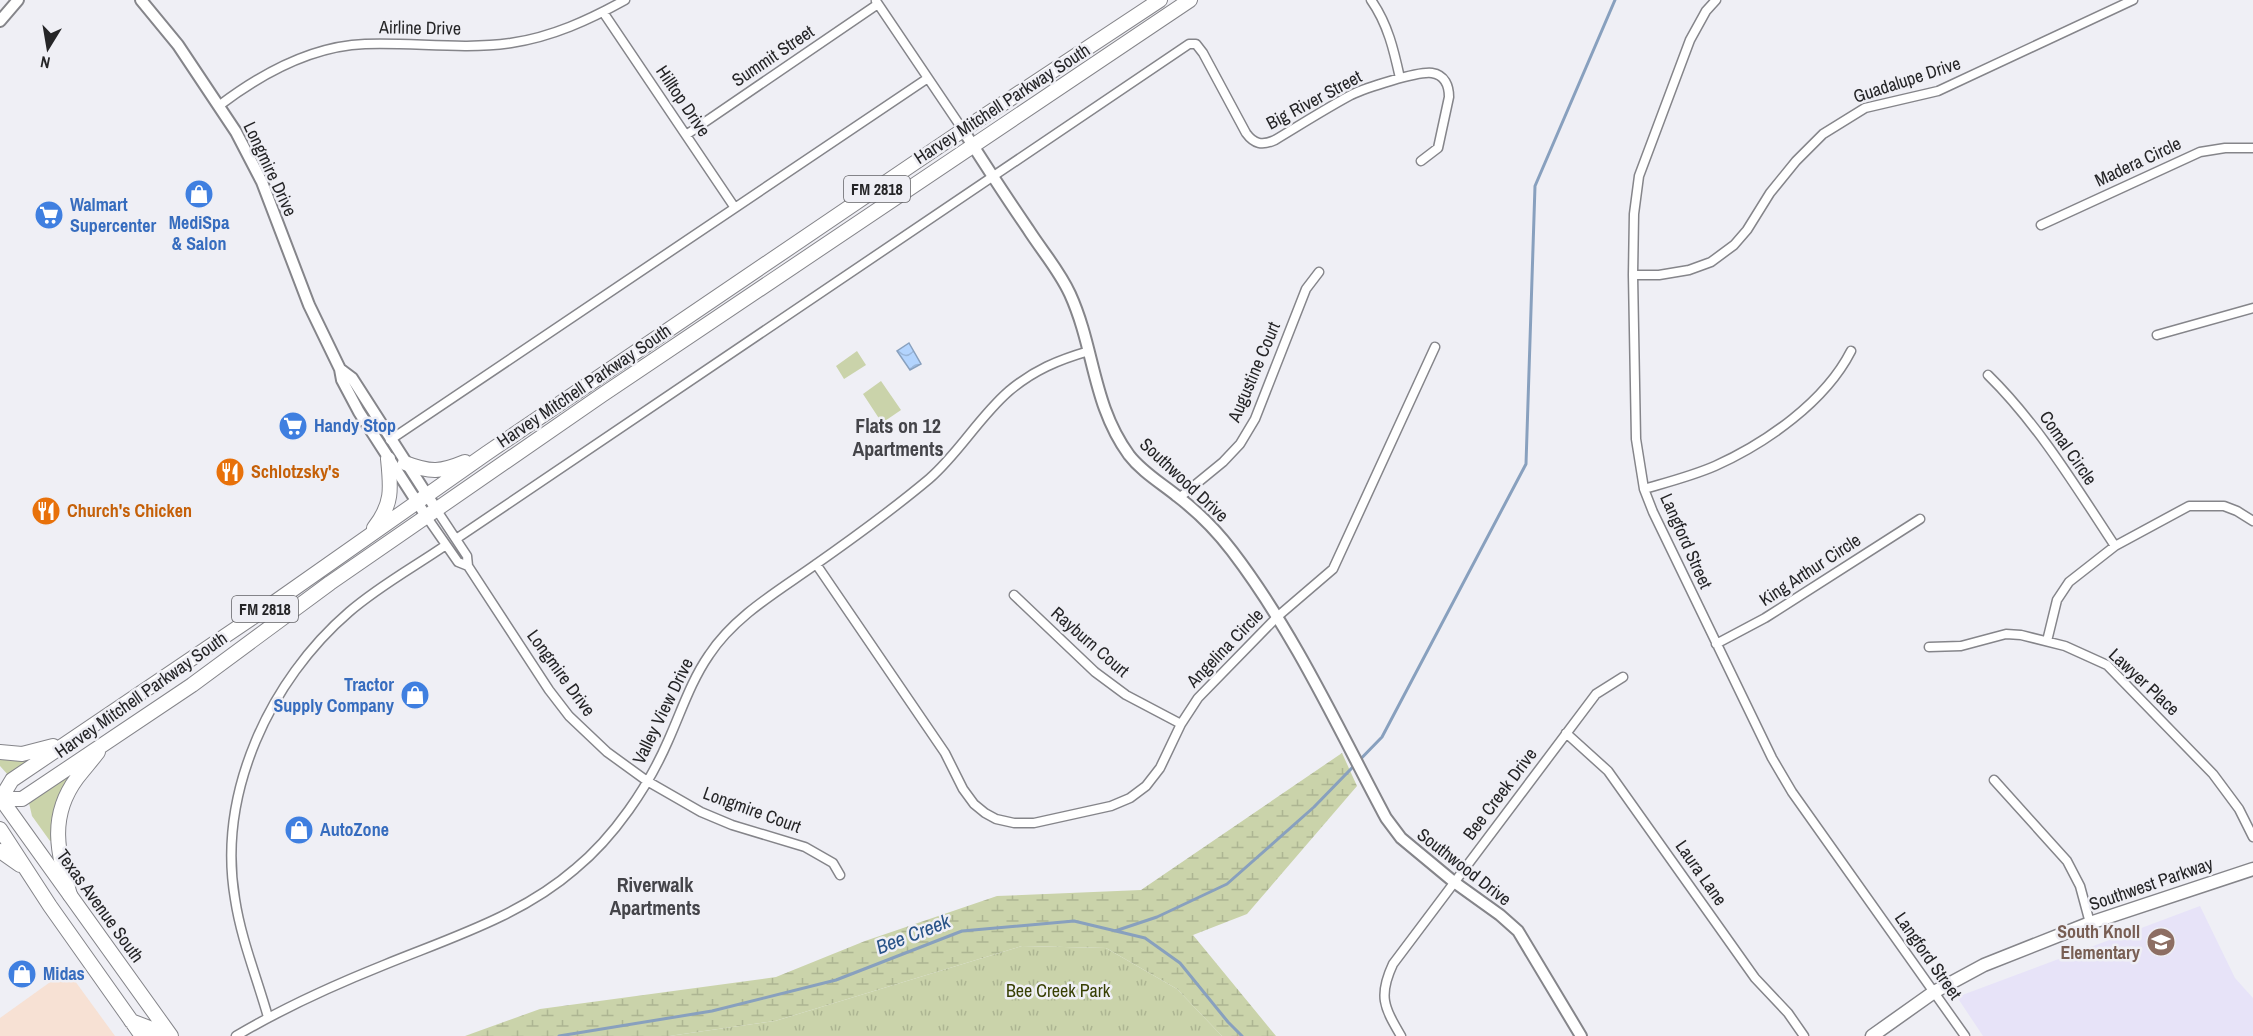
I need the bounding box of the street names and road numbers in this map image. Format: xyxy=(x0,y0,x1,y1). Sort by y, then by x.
street label: Airline Drive xyxy=(378,14,461,41)
street label: Summit Street xyxy=(727,19,819,92)
street label: Harvey Mitchell Parkway South xyxy=(909,37,1095,170)
street label: Guadalupe Drive xyxy=(1850,50,1964,109)
street label: Hilltop Drive xyxy=(650,60,716,141)
street label: Big River Street xyxy=(1262,64,1366,135)
street label: Longmire Drive xyxy=(238,117,303,220)
street label: Madera Circle xyxy=(2091,131,2185,192)
road number: FM 2818 xyxy=(844,176,910,202)
street label: Harvey Mitchell Parkway South xyxy=(492,318,676,453)
street label: Augustine Court xyxy=(1221,318,1286,427)
street label: Comal Circle xyxy=(2034,406,2103,490)
street label: Southwood Drive xyxy=(1134,432,1234,527)
street label: Langford Street xyxy=(1654,489,1719,592)
street label: King Arthur Circle xyxy=(1754,527,1865,612)
road number: FM 2818 xyxy=(232,596,298,622)
street label: Rayburn Court xyxy=(1046,601,1135,683)
street label: Angelina Circle xyxy=(1180,603,1269,693)
street label: Longmire Drive xyxy=(521,624,601,721)
street label: Harvey Mitchell Parkway South xyxy=(50,626,232,764)
street label: Lawyer Place xyxy=(2103,642,2185,721)
street label: Valley View Drive xyxy=(626,654,699,768)
street label: Bee Creek Drive xyxy=(1457,743,1542,845)
street label: Longmire Court xyxy=(700,780,805,839)
street label: Southwood Drive xyxy=(1412,822,1517,911)
street label: Laura Lane xyxy=(1670,835,1733,910)
street label: Texas Avenue South xyxy=(51,844,150,967)
street label: Southwest Parkway xyxy=(2085,850,2217,916)
street label: Langford Street xyxy=(1889,907,1968,1005)

